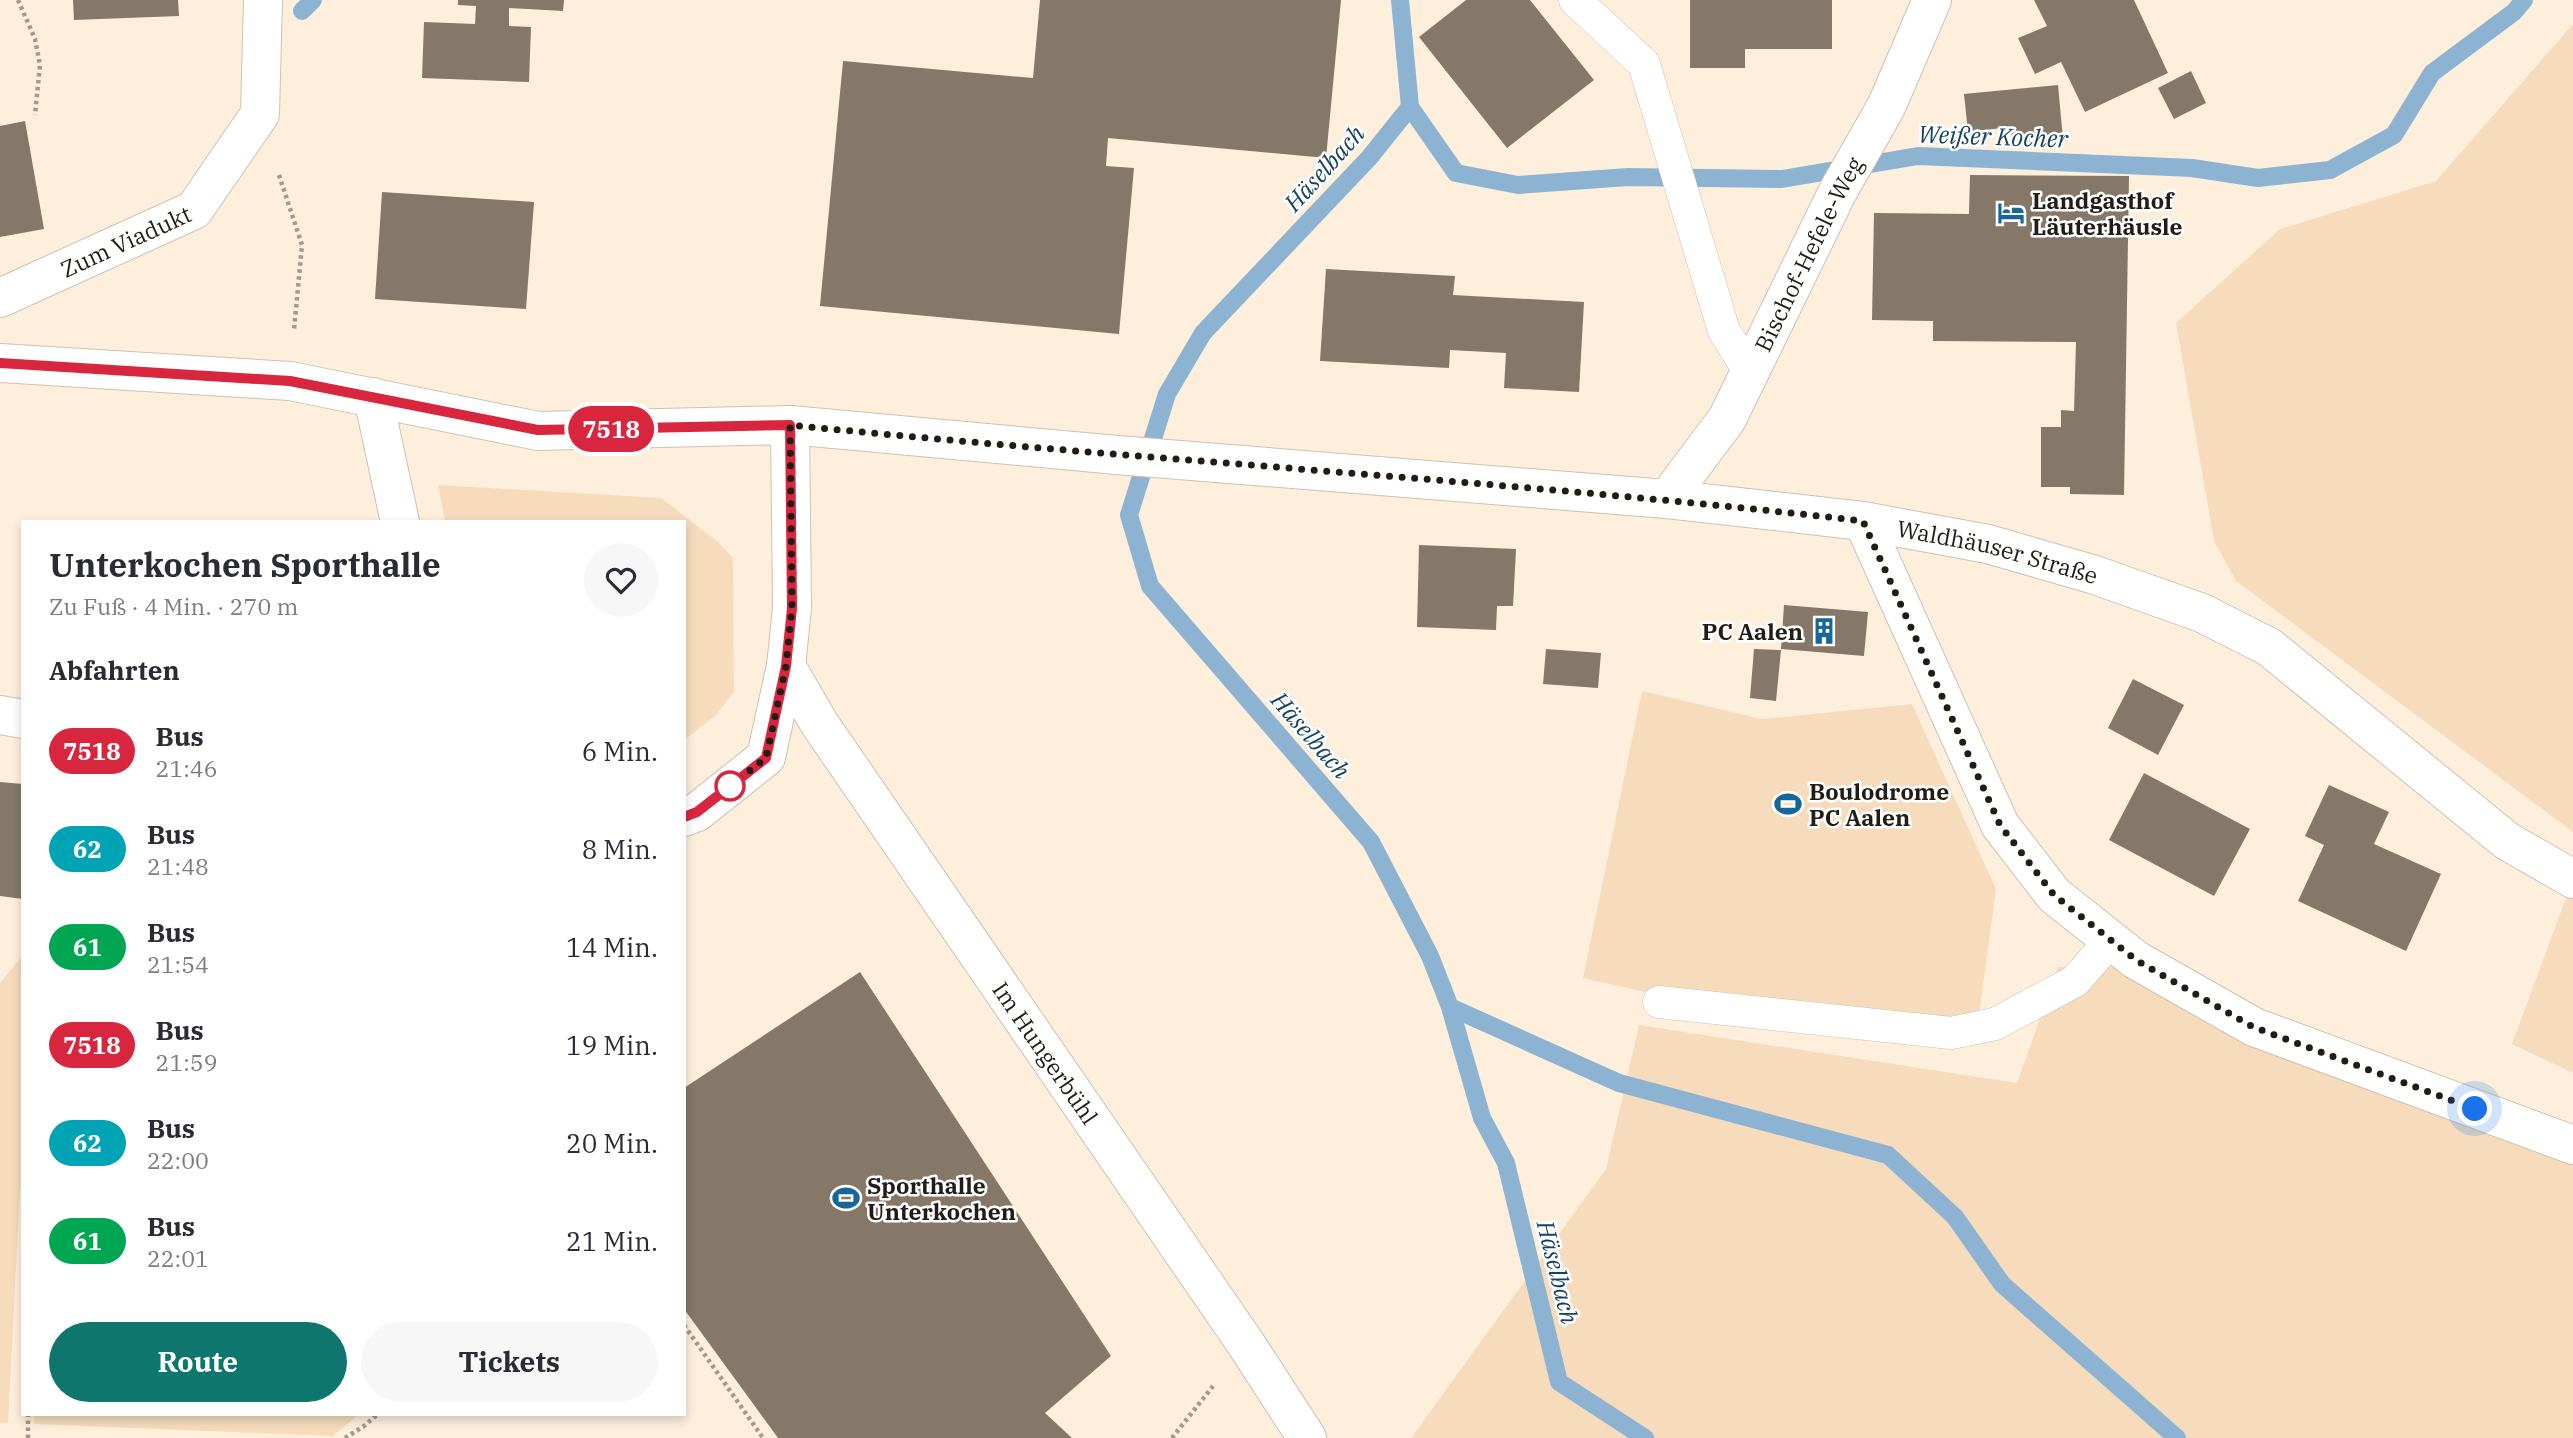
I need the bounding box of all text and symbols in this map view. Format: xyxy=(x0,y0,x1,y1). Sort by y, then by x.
water label: Weißer Kocher xyxy=(1917,117,2070,155)
water label: Häselbach xyxy=(1276,118,1371,219)
street label: Bischof-Hefele-Weg xyxy=(1747,151,1870,356)
place label: Landgasthof Läuterhäusle xyxy=(2032,185,2183,241)
street label: Zum Viadukt xyxy=(56,198,196,284)
hotel icon: Landgasthof Läuterhäusle xyxy=(1996,198,2026,228)
line badge: 7518 xyxy=(562,406,660,452)
text: 7518 xyxy=(582,413,640,445)
street label: Waldhäuser Straße xyxy=(1895,513,2102,590)
text: Unterkochen Sporthalle xyxy=(49,543,441,586)
button: heart xyxy=(584,543,658,617)
text: Zu Fuß · 4 Min. · 270 m xyxy=(49,591,298,621)
place label: PC Aalen xyxy=(1702,616,1803,646)
building icon: PC Aalen xyxy=(1809,616,1839,646)
text: Abfahrten xyxy=(49,653,180,687)
water label: Häselbach xyxy=(1264,684,1358,785)
text: Bus xyxy=(156,719,204,753)
text: 6 Min. xyxy=(582,734,658,768)
text: 7518 xyxy=(63,735,121,767)
text: 21:46 xyxy=(156,753,217,783)
unlabelled marker xyxy=(715,771,745,801)
place label: Boulodrome PC Aalen xyxy=(1809,776,1949,832)
sports icon: Boulodrome PC Aalen xyxy=(1773,789,1803,819)
text: Bus xyxy=(147,817,195,851)
text: 8 Min. xyxy=(582,832,658,866)
text: 62 xyxy=(73,833,102,865)
text: 21:48 xyxy=(147,851,209,881)
text: Bus xyxy=(147,915,195,949)
text: 14 Min. xyxy=(566,930,658,964)
text: 61 xyxy=(73,931,102,963)
text: 21:54 xyxy=(147,949,209,979)
street label: Im Hungerbühl xyxy=(986,976,1105,1130)
text: Bus xyxy=(156,1013,204,1047)
text: 19 Min. xyxy=(566,1028,658,1062)
text: 7518 xyxy=(63,1029,121,1061)
text: 21:59 xyxy=(156,1047,217,1077)
your location xyxy=(2457,1091,2492,1126)
text: Bus xyxy=(147,1111,195,1145)
text: 20 Min. xyxy=(566,1126,658,1160)
text: 62 xyxy=(73,1127,102,1159)
text: 22:00 xyxy=(147,1145,209,1175)
place label: Sporthalle Unterkochen xyxy=(867,1170,1016,1226)
sports icon: Sporthalle Unterkochen xyxy=(831,1183,861,1213)
text: Bus xyxy=(147,1209,195,1243)
water label: Häselbach xyxy=(1529,1216,1586,1327)
text: 21 Min. xyxy=(566,1224,658,1258)
text: 61 xyxy=(73,1225,102,1257)
text: 22:01 xyxy=(147,1243,209,1273)
button: Route xyxy=(49,1322,347,1402)
button: Tickets xyxy=(361,1322,658,1402)

